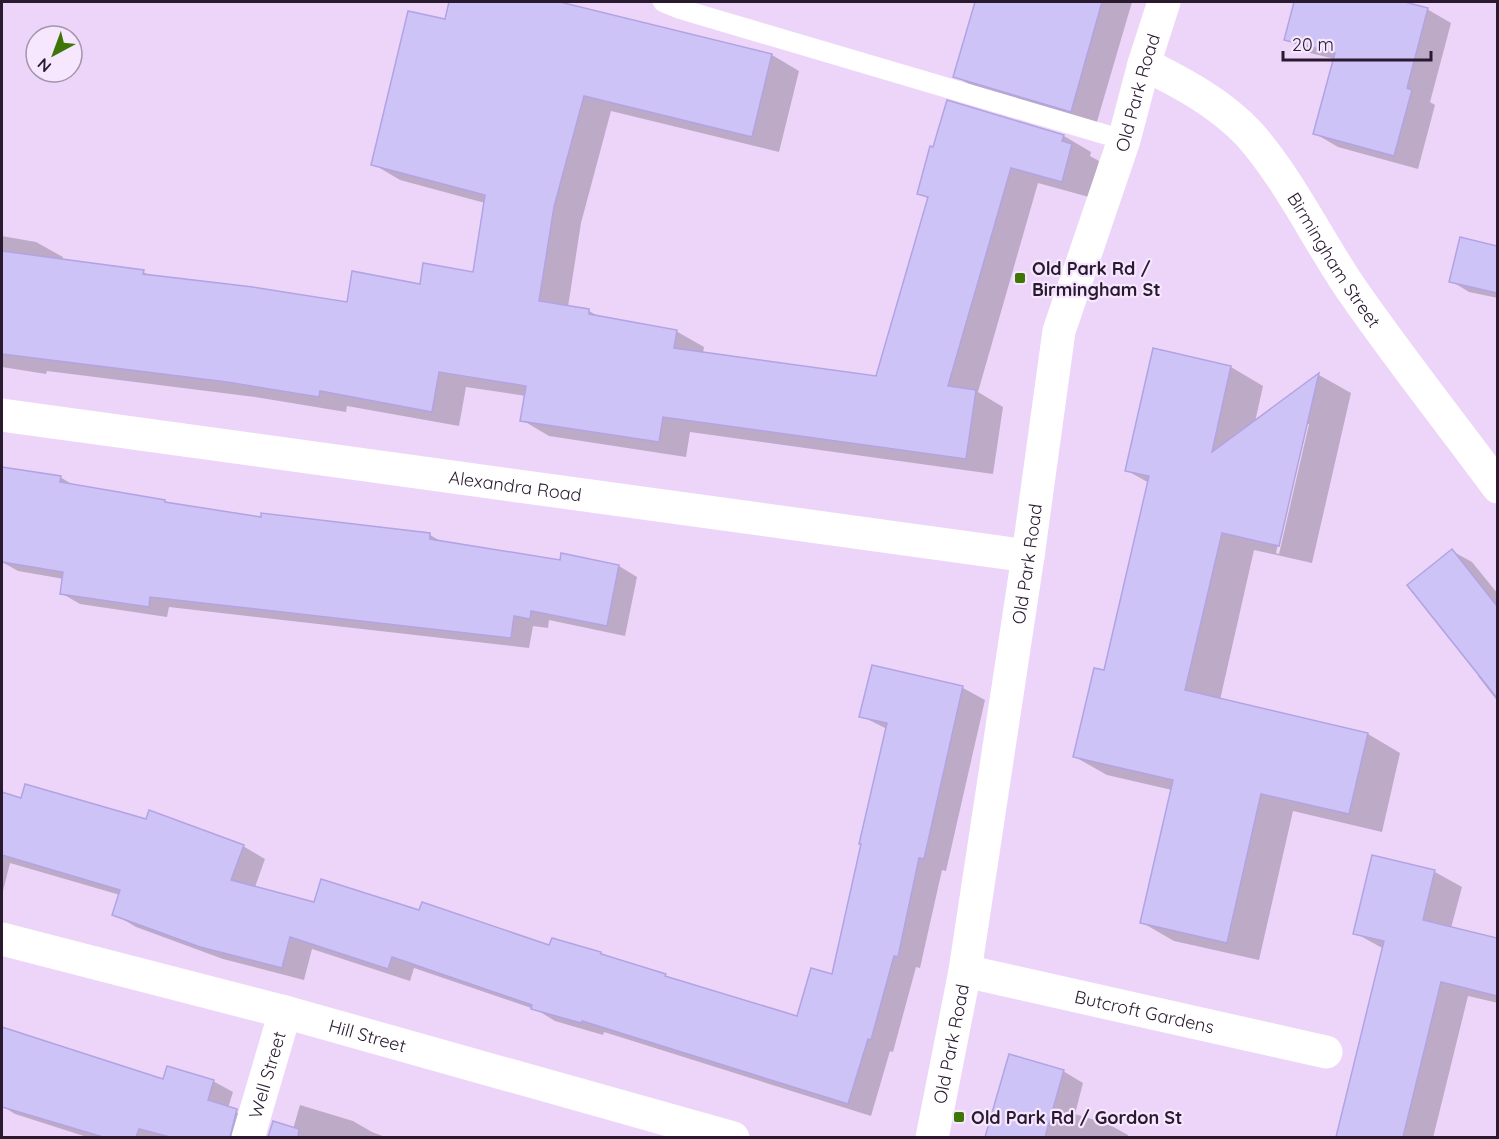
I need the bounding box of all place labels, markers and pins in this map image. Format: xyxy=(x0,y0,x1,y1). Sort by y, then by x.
place label: Old Park Rd / Birmingham St xyxy=(1032,257,1161,301)
marker: Old Park Rd / Birmingham St xyxy=(1013,271,1027,285)
place label: Old Park Rd / Gordon St xyxy=(971,1106,1182,1129)
marker: Old Park Rd / Gordon St xyxy=(952,1110,966,1124)

